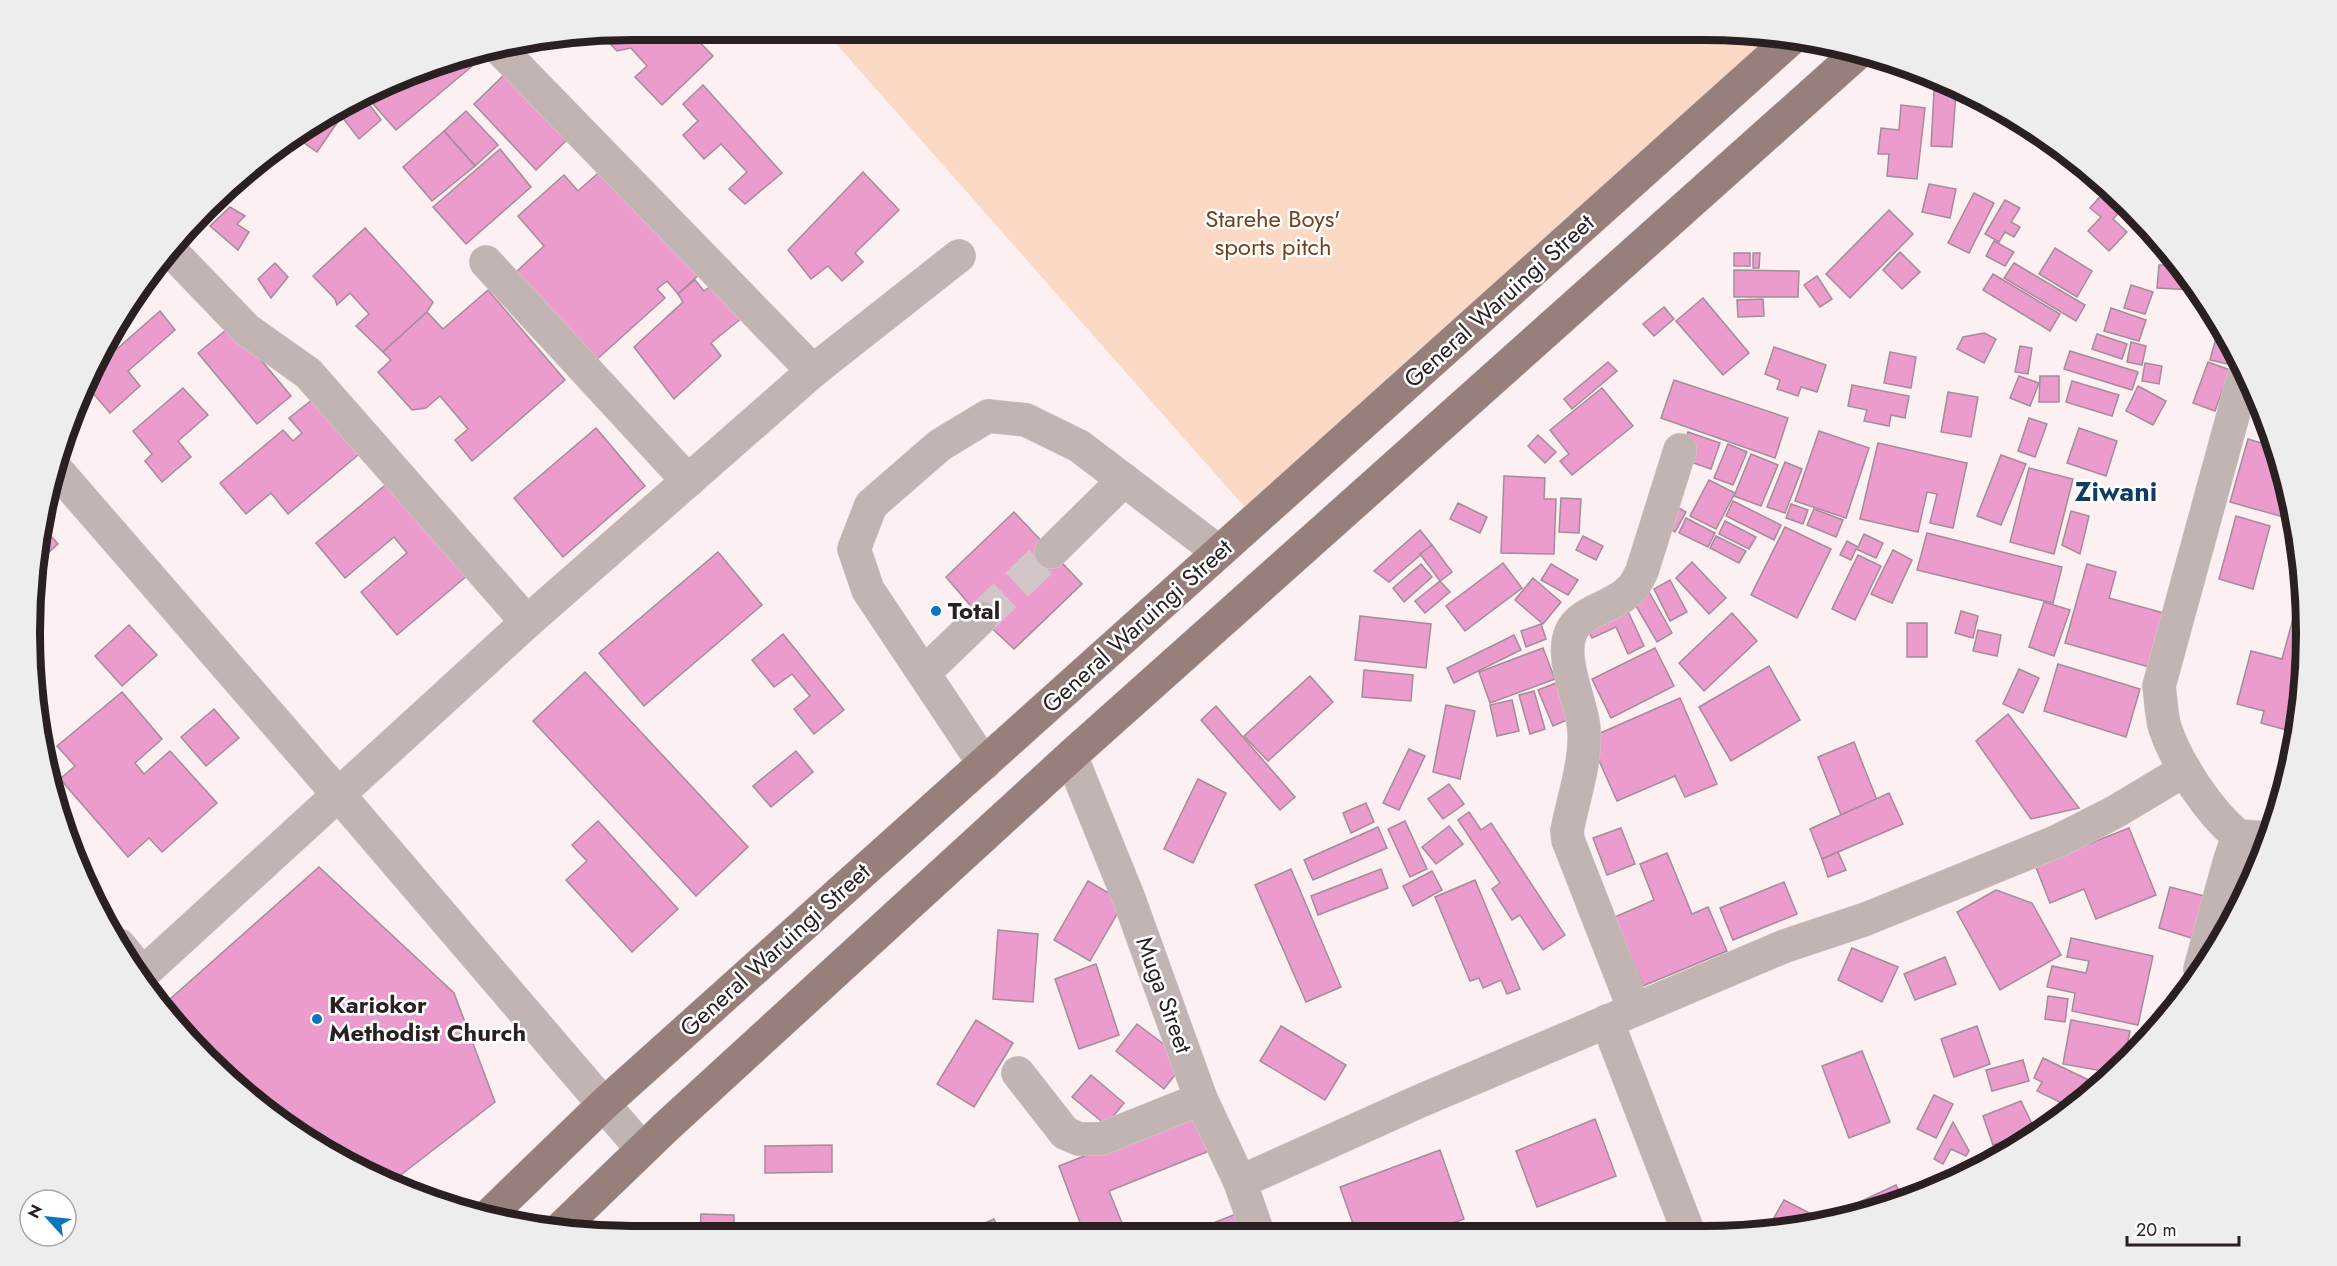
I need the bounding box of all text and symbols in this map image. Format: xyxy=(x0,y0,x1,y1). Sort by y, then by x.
park label: Starehe Boys' sports pitch xyxy=(1205,201,1341,264)
street label: General Waruingi Street xyxy=(1396,205,1602,396)
district label: Ziwani xyxy=(2075,472,2157,511)
street label: General Waruingi Street xyxy=(1034,530,1240,721)
place label: Total xyxy=(948,593,1000,628)
marker: Total xyxy=(929,604,943,618)
street label: General Waruingi Street xyxy=(672,854,878,1045)
street label: Muga Street xyxy=(1127,932,1202,1058)
place label: Kariokor Methodist Church xyxy=(329,987,526,1050)
marker: Kariokor Methodist Church xyxy=(310,1012,324,1026)
north arrow xyxy=(18,1188,78,1248)
text: N xyxy=(22,1201,48,1222)
scale bar xyxy=(2127,1209,2240,1247)
text: 20 m xyxy=(2136,1217,2176,1243)

